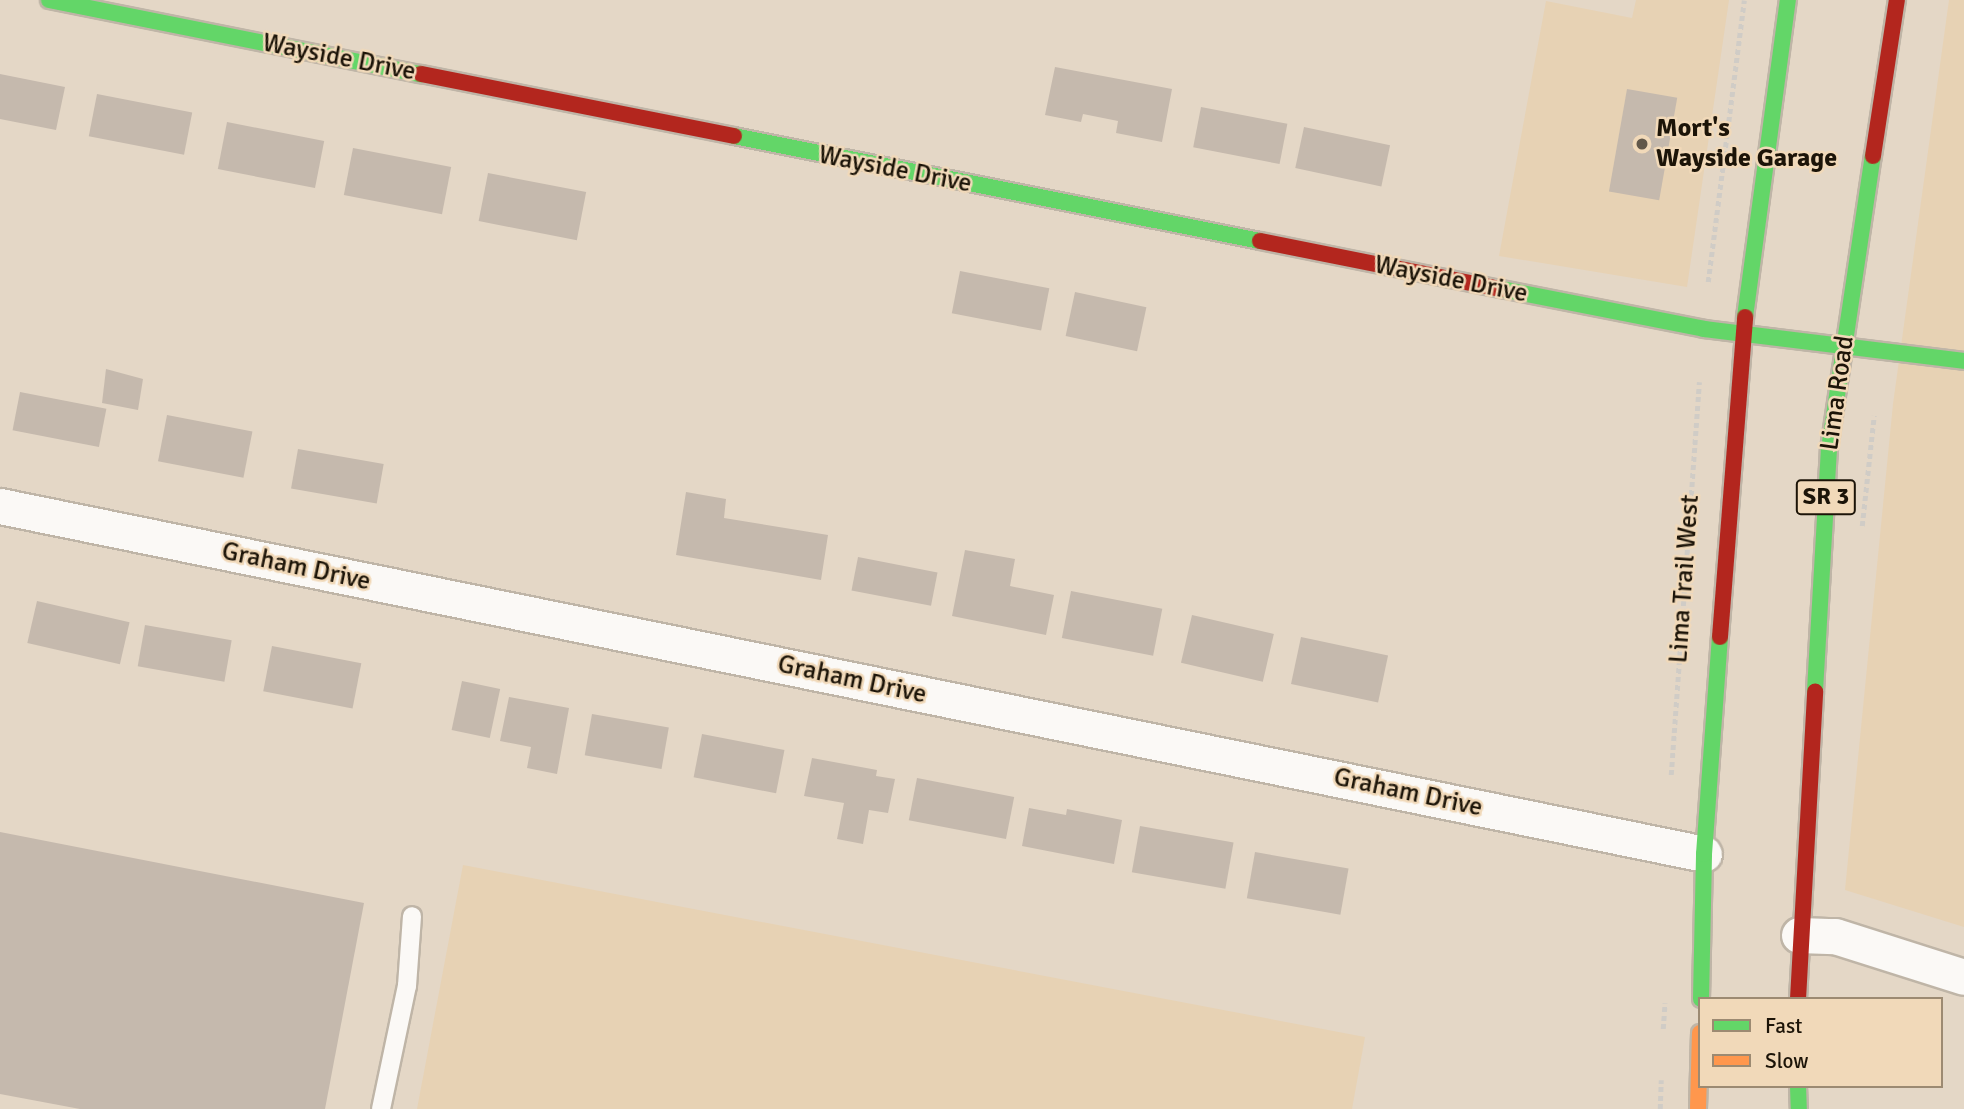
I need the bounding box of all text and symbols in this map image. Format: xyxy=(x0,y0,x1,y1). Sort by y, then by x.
street label: Wayside Drive xyxy=(260,28,418,88)
place label: Mort's Wayside Garage xyxy=(1656,113,1837,174)
marker: Mort's Wayside Garage xyxy=(1634,136,1650,152)
street label: Wayside Drive xyxy=(816,140,974,200)
street label: Wayside Drive xyxy=(1372,250,1530,310)
street label: Lima Road xyxy=(1815,334,1861,452)
road number: SR 3 xyxy=(1794,476,1857,518)
street label: Lima Trail West xyxy=(1664,494,1706,664)
street label: Graham Drive xyxy=(219,536,373,598)
street label: Graham Drive xyxy=(775,649,929,711)
street label: Graham Drive xyxy=(1331,762,1485,824)
legend xyxy=(1698,997,1943,1088)
text: Fast xyxy=(1765,1013,1802,1039)
text: Slow xyxy=(1765,1048,1809,1074)

